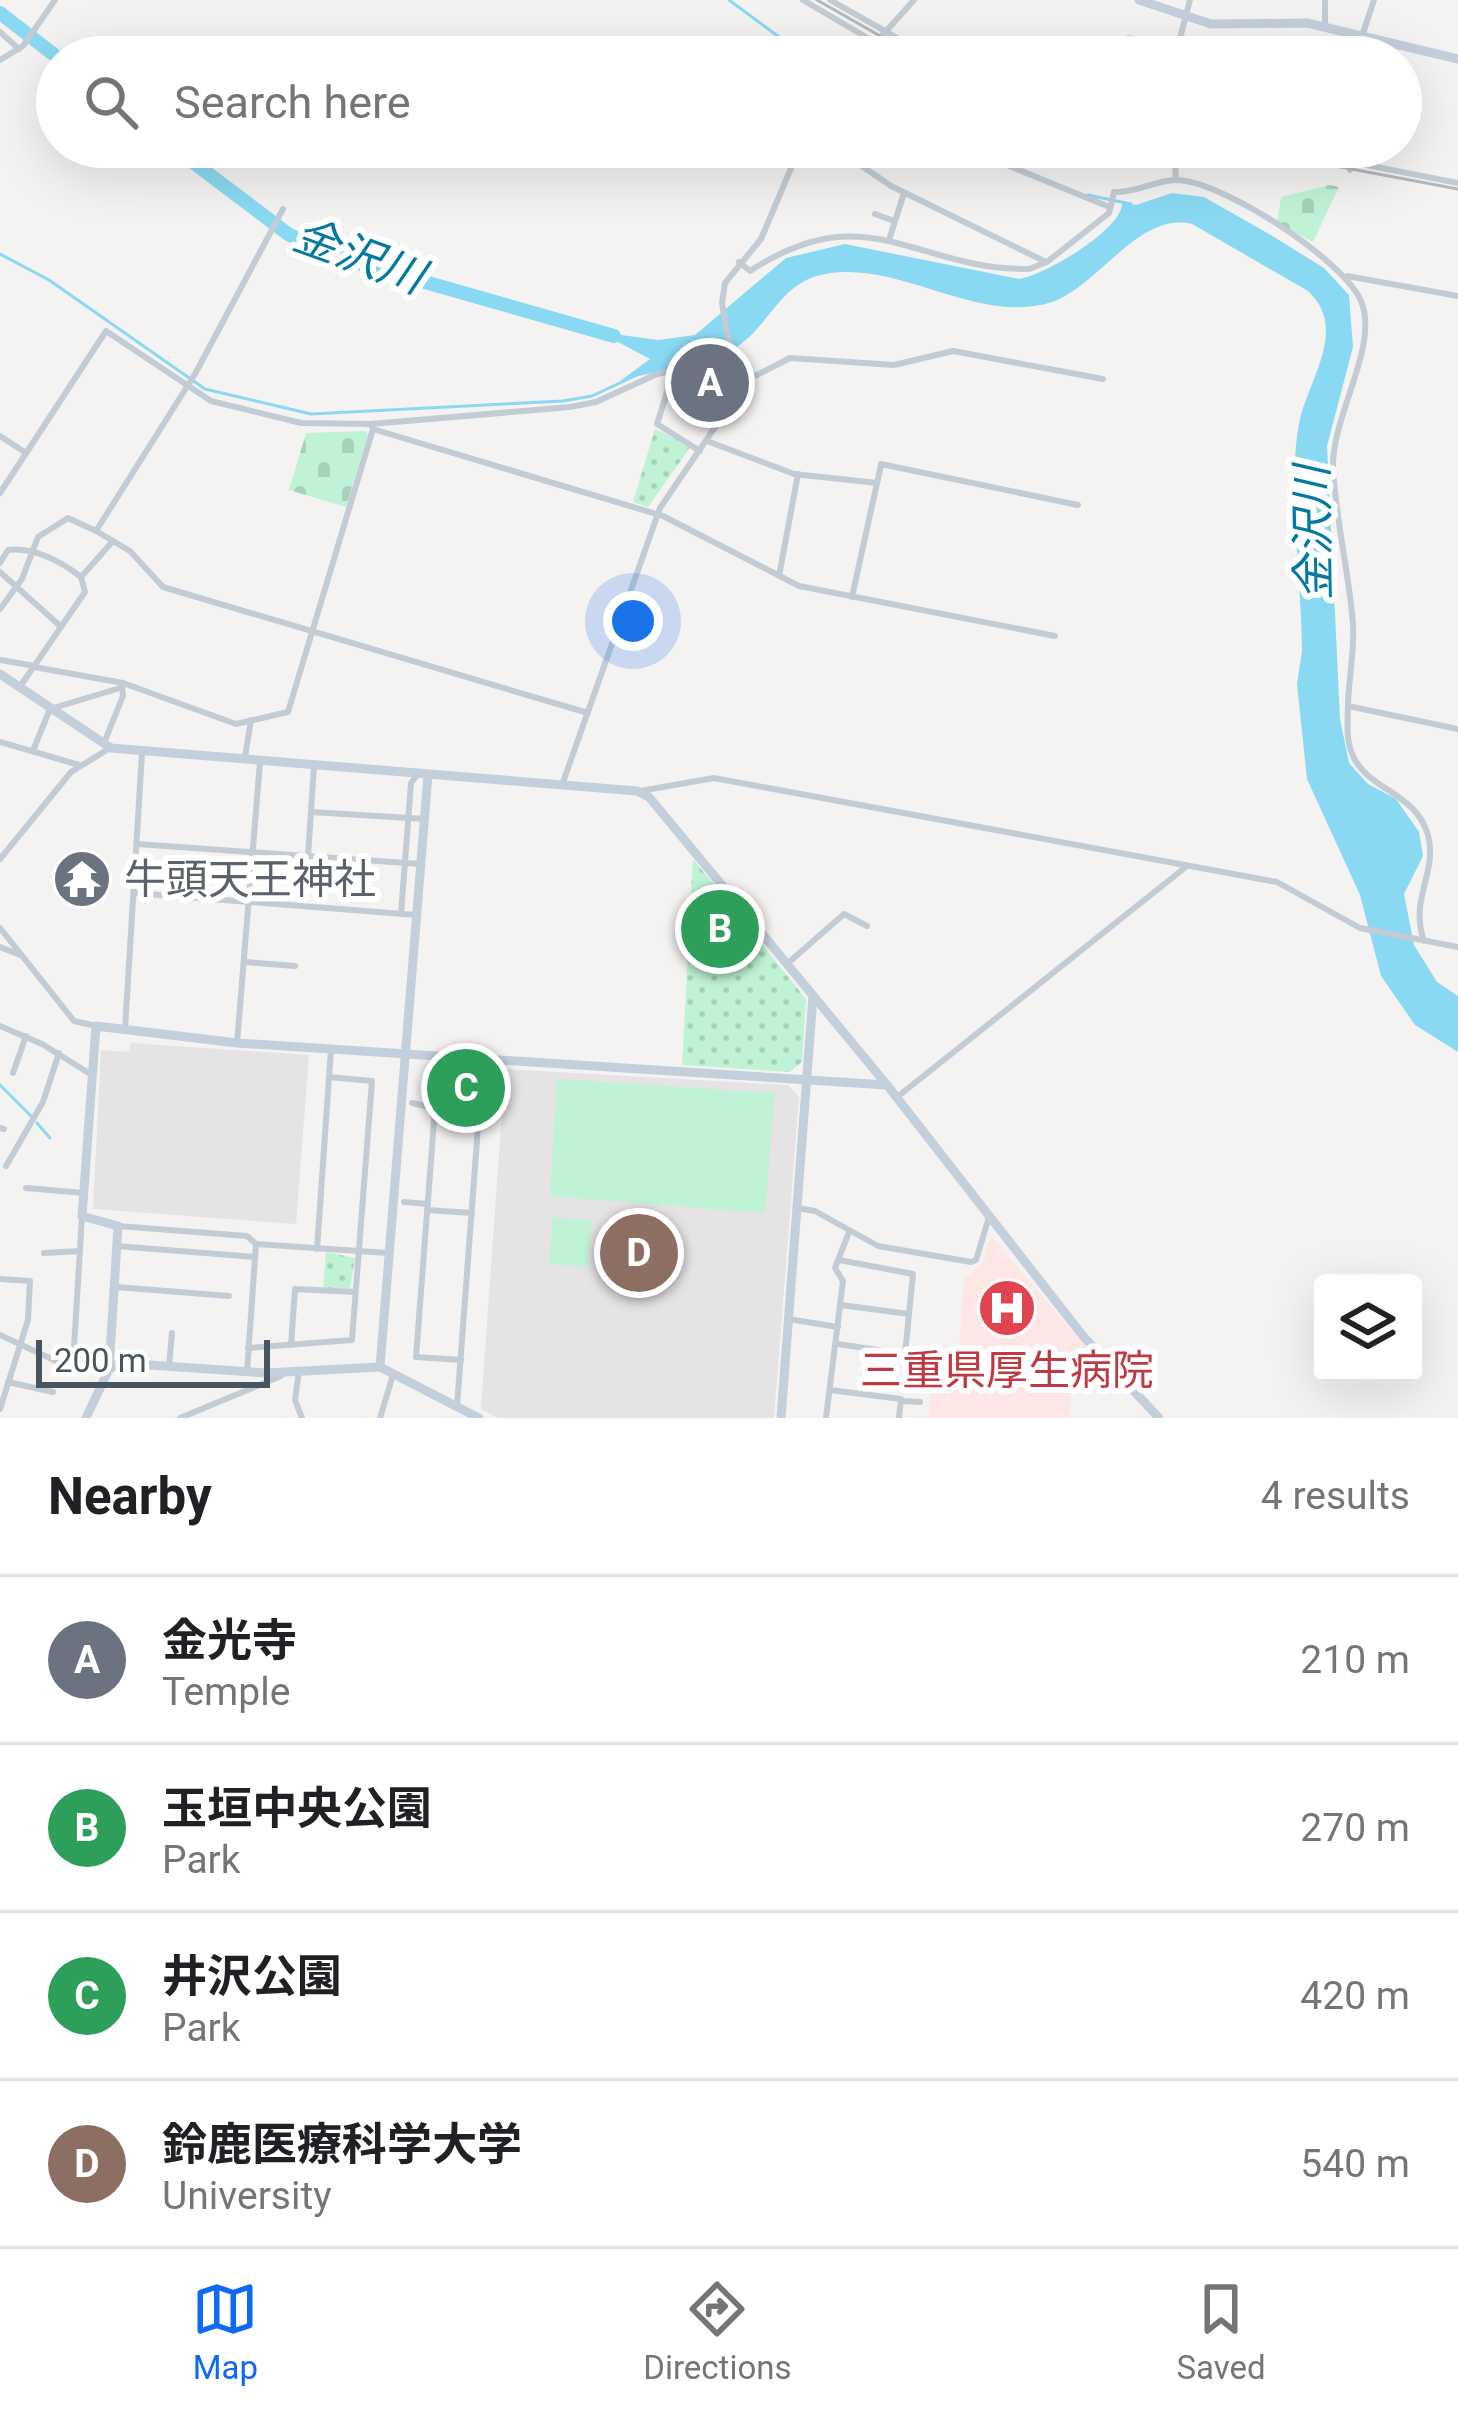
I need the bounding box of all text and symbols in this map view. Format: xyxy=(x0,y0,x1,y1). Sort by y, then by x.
search box xyxy=(36,36,1422,168)
icon: search xyxy=(78,69,144,135)
text: Search here xyxy=(174,76,411,129)
water label: 金沢川 xyxy=(286,208,435,305)
pin: A xyxy=(671,338,749,428)
water label: 金沢川 xyxy=(1285,461,1341,601)
your location xyxy=(603,591,663,651)
temple icon: 牛頭天王神社 xyxy=(51,848,113,910)
place label: 牛頭天王神社 xyxy=(124,855,376,904)
pin: B xyxy=(681,884,759,974)
pin: C xyxy=(427,1043,505,1133)
pin: D xyxy=(600,1208,678,1298)
map controls xyxy=(1314,1274,1422,1382)
button: layers xyxy=(1314,1274,1422,1382)
hospital icon: 三重県厚生病院 xyxy=(976,1277,1038,1339)
scale bar xyxy=(36,1334,270,1387)
text: 200 m xyxy=(54,1341,147,1380)
place label: 三重県厚生病院 xyxy=(860,1346,1154,1395)
text: Nearby xyxy=(48,1467,212,1526)
text: 4 results xyxy=(1261,1473,1410,1519)
text: 金光寺 xyxy=(162,1614,297,1667)
text: A xyxy=(74,1637,100,1683)
text: 210 m xyxy=(1300,1637,1410,1683)
text: Temple xyxy=(162,1669,290,1715)
text: 玉垣中央公園 xyxy=(162,1782,432,1835)
text: B xyxy=(75,1805,99,1851)
text: 270 m xyxy=(1300,1805,1410,1851)
text: Park xyxy=(162,1837,241,1883)
text: 井沢公園 xyxy=(162,1950,342,2003)
text: C xyxy=(74,1973,100,2019)
text: 420 m xyxy=(1300,1973,1410,2019)
text: Park xyxy=(162,2005,241,2051)
text: 鈴鹿医療科学大学 xyxy=(162,2118,522,2171)
text: D xyxy=(74,2141,100,2187)
text: 540 m xyxy=(1300,2141,1410,2187)
text: University xyxy=(162,2173,332,2219)
tab: Map xyxy=(192,2276,258,2387)
tab: Directions xyxy=(643,2276,792,2387)
tab: Saved xyxy=(1176,2276,1266,2387)

